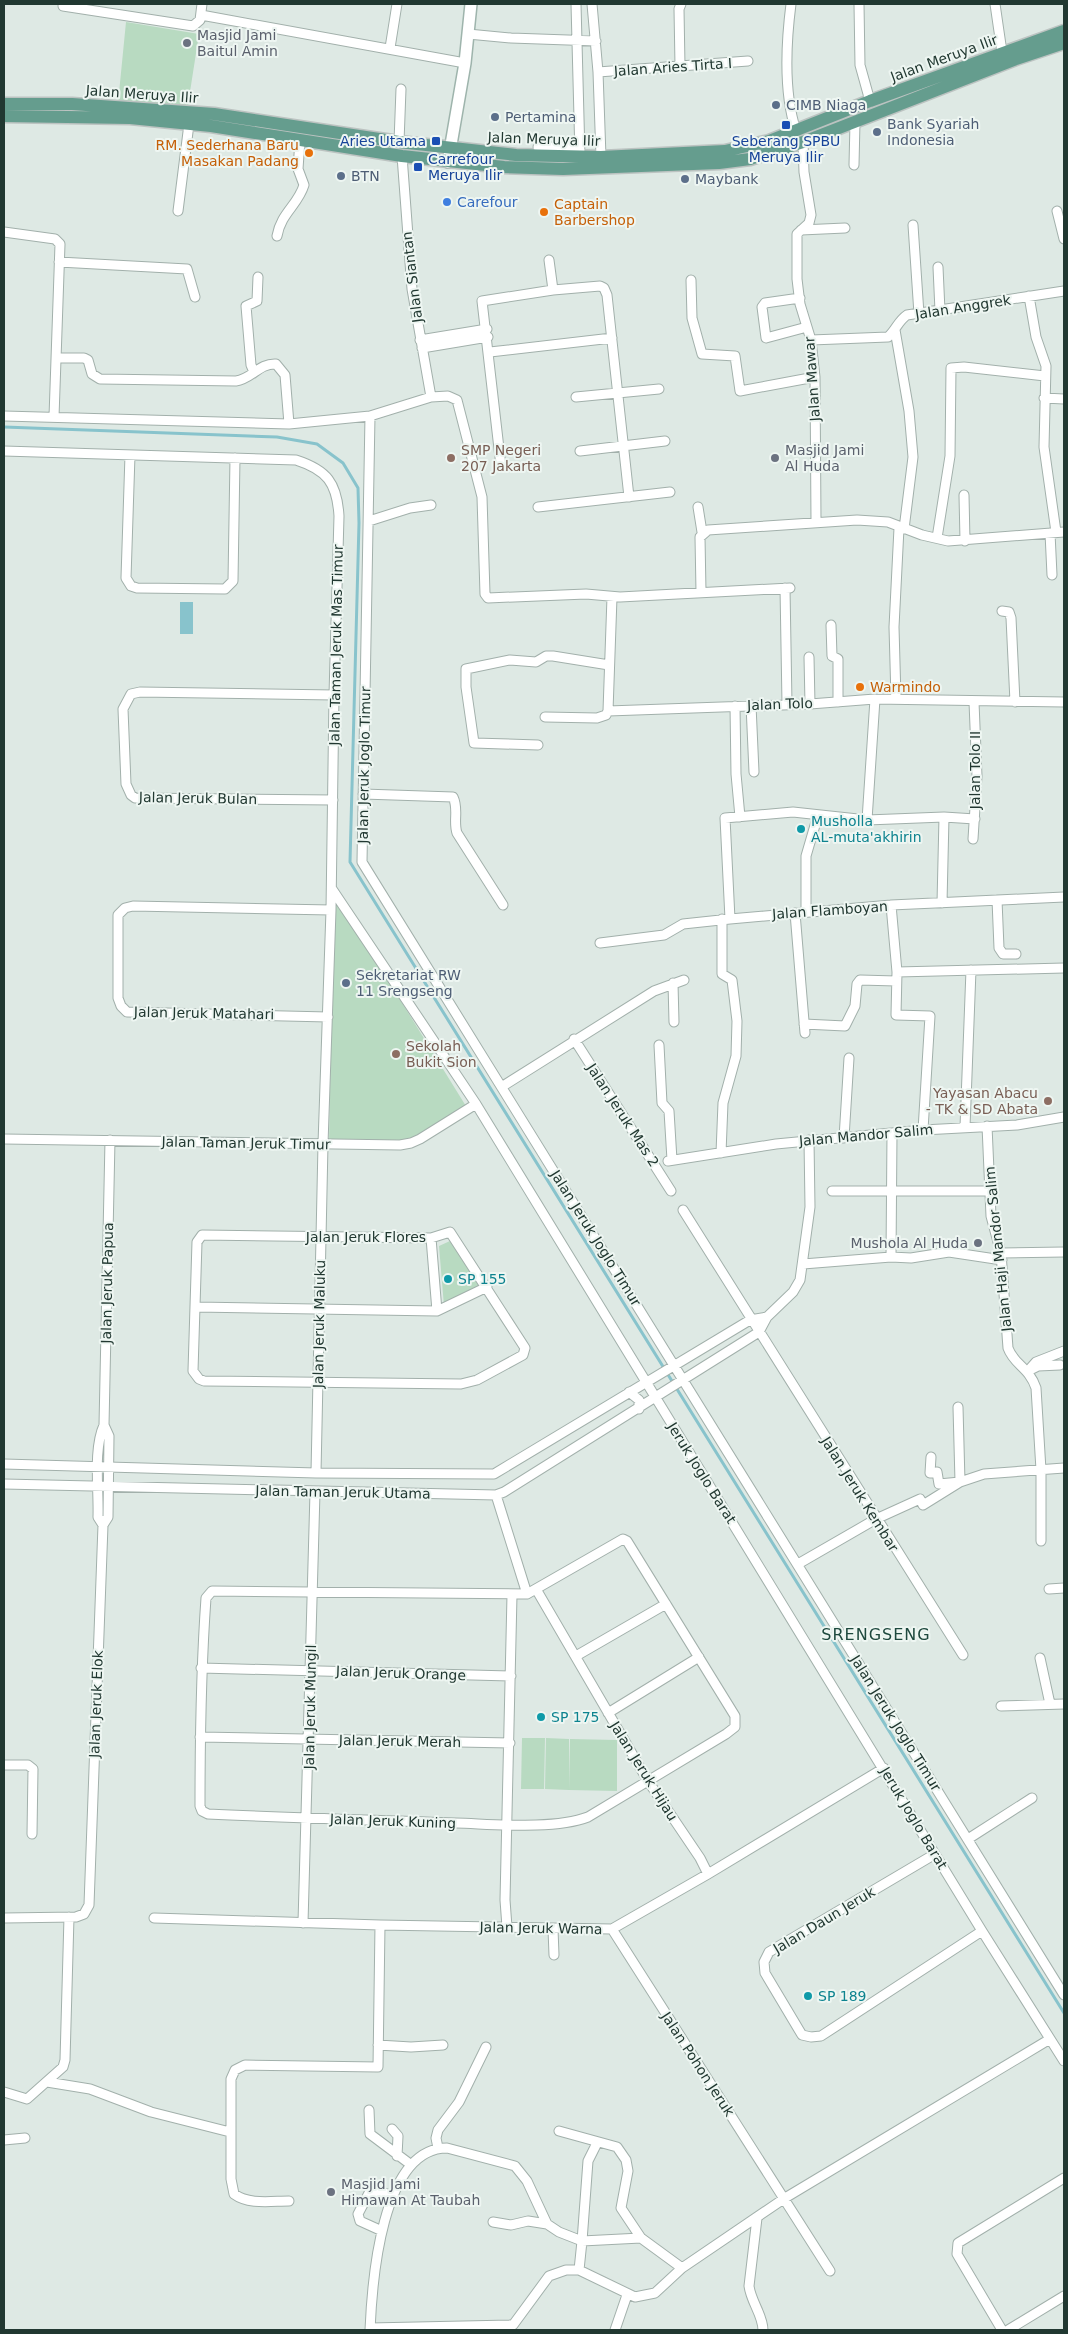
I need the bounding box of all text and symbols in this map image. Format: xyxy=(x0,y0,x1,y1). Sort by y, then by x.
place label: Masjid Jami Baitul Amin xyxy=(197,27,278,59)
street label: Jalan Meruya Ilir xyxy=(887,31,1000,85)
marker: Masjid Jami Baitul Amin xyxy=(181,37,193,49)
street label: Jalan Aries Tirta I xyxy=(612,55,733,79)
street label: Jalan Meruya Ilir xyxy=(84,82,199,106)
place label: CIMB Niaga xyxy=(786,97,866,113)
marker: CIMB Niaga xyxy=(770,99,782,111)
place label: Pertamina xyxy=(505,109,576,125)
marker: Pertamina xyxy=(489,111,501,123)
place label: Bank Syariah Indonesia xyxy=(887,116,979,148)
marker: Seberang SPBU Meruya Ilir xyxy=(780,119,792,131)
marker: Bank Syariah Indonesia xyxy=(871,126,883,138)
street label: Jalan Meruya Ilir xyxy=(486,129,601,149)
place label: Aries Utama xyxy=(340,133,426,149)
place label: Seberang SPBU Meruya Ilir xyxy=(732,133,840,165)
marker: Aries Utama xyxy=(430,135,442,147)
place label: RM. Sederhana Baru Masakan Padang xyxy=(156,137,299,169)
marker: RM. Sederhana Baru Masakan Padang xyxy=(303,147,315,159)
place label: Carrefour Meruya Ilir xyxy=(428,151,503,183)
marker: Carrefour Meruya Ilir xyxy=(412,161,424,173)
place label: BTN xyxy=(351,168,380,184)
marker: BTN xyxy=(335,170,347,182)
place label: Maybank xyxy=(695,171,759,187)
marker: Maybank xyxy=(679,173,691,185)
place label: Carefour xyxy=(457,194,518,210)
marker: Carefour xyxy=(441,196,453,208)
place label: Captain Barbershop xyxy=(554,196,635,228)
marker: Captain Barbershop xyxy=(538,206,550,218)
street label: Jalan Siantan xyxy=(398,231,426,324)
street label: Jalan Anggrek xyxy=(913,291,1013,323)
street label: Jalan Mawar xyxy=(801,336,823,423)
place label: SMP Negeri 207 Jakarta xyxy=(461,442,541,474)
place label: Masjid Jami Al Huda xyxy=(785,442,864,474)
marker: SMP Negeri 207 Jakarta xyxy=(445,452,457,464)
marker: Masjid Jami Al Huda xyxy=(769,452,781,464)
street label: Jalan Taman Jeruk Mas Timur xyxy=(326,544,346,747)
place label: Warmindo xyxy=(870,679,941,695)
marker: Warmindo xyxy=(854,681,866,693)
street label: Jalan Jeruk Joglo Timur xyxy=(355,686,373,845)
street label: Jalan Tolo xyxy=(746,695,813,713)
street label: Jalan Tolo II xyxy=(967,731,983,810)
street label: Jalan Jeruk Bulan xyxy=(138,789,257,807)
place label: Musholla AL-muta'akhirin xyxy=(811,813,922,845)
marker: Musholla AL-muta'akhirin xyxy=(795,823,807,835)
street label: Jalan Flamboyan xyxy=(771,898,888,922)
place label: Sekretariat RW 11 Srengseng xyxy=(356,967,461,999)
marker: Sekretariat RW 11 Srengseng xyxy=(340,977,352,989)
street label: Jalan Jeruk Matahari xyxy=(133,1004,274,1022)
place label: Sekolah Bukit Sion xyxy=(406,1038,477,1070)
marker: Sekolah Bukit Sion xyxy=(390,1048,402,1060)
street label: Jalan Jeruk Mas 2 xyxy=(583,1060,662,1170)
place label: Yayasan Abacu - TK & SD Abata xyxy=(926,1085,1038,1117)
marker: Yayasan Abacu - TK & SD Abata xyxy=(1042,1095,1054,1107)
street label: Jalan Mandor Salim xyxy=(797,1121,934,1149)
street label: Jalan Taman Jeruk Timur xyxy=(160,1134,331,1152)
street label: Jalan Jeruk Joglo Timur xyxy=(547,1166,645,1309)
street label: Jalan Haji Mandor Salim xyxy=(981,1166,1015,1333)
street label: Jalan Jeruk Papua xyxy=(98,1222,116,1345)
street label: Jalan Jeruk Flores xyxy=(305,1229,426,1245)
place label: Mushola Al Huda xyxy=(851,1235,968,1251)
marker: Mushola Al Huda xyxy=(972,1237,984,1249)
street label: Jalan Jeruk Maluku xyxy=(310,1260,328,1389)
place label: SP 155 xyxy=(458,1271,507,1287)
marker: SP 155 xyxy=(442,1273,454,1285)
street label: Jeruk Joglo Barat xyxy=(664,1419,740,1527)
street label: Jalan Jeruk Kembar xyxy=(818,1433,902,1555)
street label: Jalan Taman Jeruk Utama xyxy=(254,1482,431,1502)
district label: SRENGSENG xyxy=(821,1625,931,1644)
street label: Jalan Jeruk Mungil xyxy=(301,1644,319,1771)
street label: Jalan Jeruk Elok xyxy=(86,1649,106,1759)
street label: Jalan Jeruk Joglo Timur xyxy=(847,1651,945,1794)
street label: Jalan Jeruk Orange xyxy=(335,1663,466,1683)
place label: SP 175 xyxy=(551,1709,600,1725)
marker: SP 175 xyxy=(535,1711,547,1723)
street label: Jalan Jeruk Hijau xyxy=(606,1717,681,1824)
street label: Jalan Jeruk Merah xyxy=(338,1732,461,1750)
street label: Jeruk Joglo Barat xyxy=(877,1763,951,1872)
street label: Jalan Jeruk Kuning xyxy=(329,1811,456,1831)
street label: Jalan Daun Jeruk xyxy=(770,1883,878,1957)
street label: Jalan Jeruk Warna xyxy=(478,1919,603,1937)
place label: SP 189 xyxy=(818,1988,867,2004)
marker: SP 189 xyxy=(802,1990,814,2002)
street label: Jalan Pohon Jeruk xyxy=(658,2008,738,2120)
place label: Masjid Jami Himawan At Taubah xyxy=(341,2176,480,2208)
marker: Masjid Jami Himawan At Taubah xyxy=(325,2186,337,2198)

